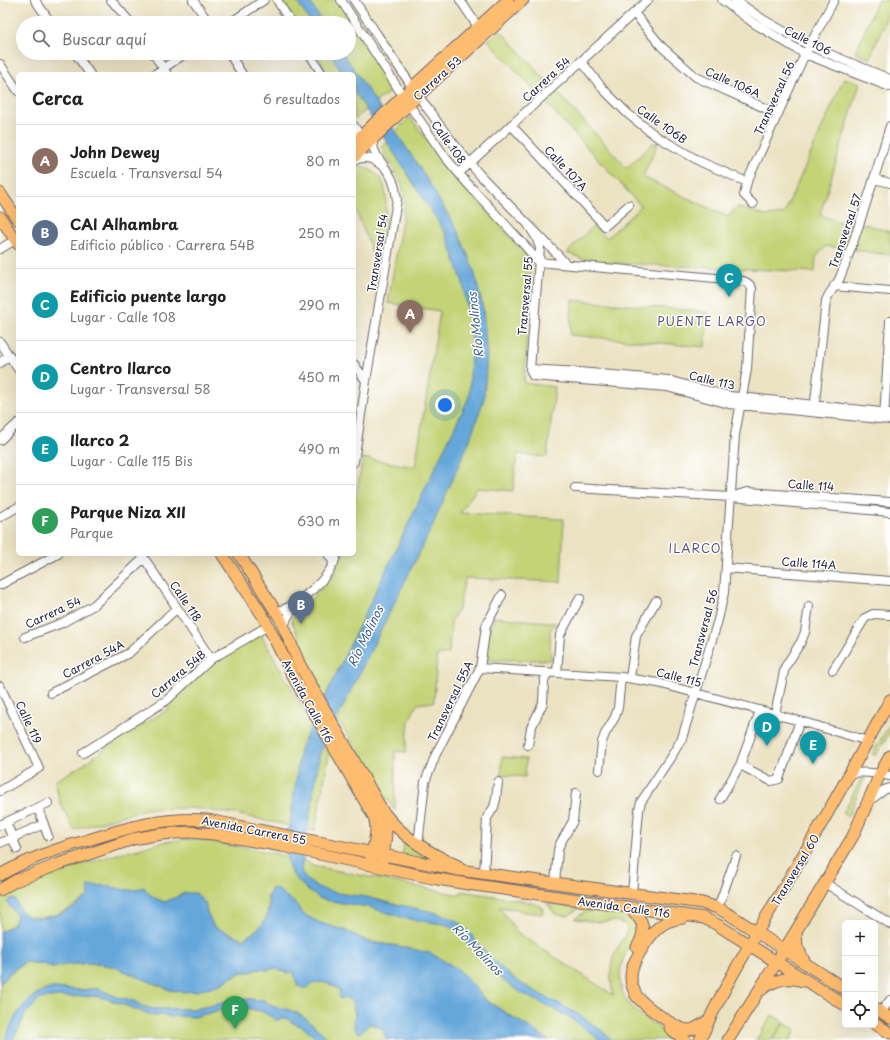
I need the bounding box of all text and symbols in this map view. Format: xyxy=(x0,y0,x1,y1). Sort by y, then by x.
search box xyxy=(16,16,356,60)
street label: Calle 106 xyxy=(782,21,835,59)
icon: search xyxy=(30,27,52,49)
text: Buscar aquí xyxy=(62,27,146,50)
street label: Carrera 53 xyxy=(409,52,465,104)
street label: Carrera 54 xyxy=(518,52,574,106)
street label: Transversal 56 xyxy=(749,58,799,138)
street label: Calle 106A xyxy=(703,62,764,102)
text: Cerca xyxy=(32,85,83,111)
text: 6 resultados xyxy=(263,89,340,108)
street label: Calle 106B xyxy=(633,100,691,148)
street label: Calle 108 xyxy=(427,117,471,167)
text: John Dewey xyxy=(70,140,160,163)
street label: Calle 107A xyxy=(541,142,591,194)
text: A xyxy=(40,151,50,170)
text: 80 m xyxy=(306,151,340,170)
text: Escuela · Transversal 54 xyxy=(70,163,223,182)
street label: Transversal 57 xyxy=(824,191,866,271)
text: CAI Alhambra xyxy=(70,212,178,235)
street label: Transversal 54 xyxy=(362,212,392,294)
text: B xyxy=(41,223,49,242)
text: 250 m xyxy=(298,223,340,242)
text: Edificio público · Carrera 54B xyxy=(70,235,255,254)
street label: Transversal 55 xyxy=(513,256,537,336)
pin: C xyxy=(716,264,742,297)
text: Edificio puente largo xyxy=(70,284,226,307)
water label: Río Molinos xyxy=(462,290,487,359)
text: C xyxy=(40,295,50,314)
text: 290 m xyxy=(299,295,340,314)
pin: A xyxy=(397,300,423,333)
text: Lugar · Calle 108 xyxy=(70,307,176,326)
district label: PUENTE LARGO xyxy=(657,312,767,330)
text: Centro Ilarco xyxy=(70,356,171,379)
street label: Calle 113 xyxy=(687,366,737,394)
text: D xyxy=(40,367,50,386)
text: 450 m xyxy=(298,367,340,386)
text: Lugar · Transversal 58 xyxy=(70,379,211,398)
your location xyxy=(435,395,455,415)
text: Ilarco 2 xyxy=(70,428,129,451)
text: E xyxy=(41,439,49,458)
text: 490 m xyxy=(298,439,340,458)
text: Lugar · Calle 115 Bis xyxy=(70,451,193,470)
street label: Calle 114 xyxy=(787,475,835,495)
text: Parque Niza XII xyxy=(70,500,186,523)
text: F xyxy=(41,511,49,530)
text: 630 m xyxy=(297,511,340,530)
text: Parque xyxy=(70,523,113,542)
district label: ILARCO xyxy=(669,539,721,557)
street label: Calle 114A xyxy=(781,553,837,573)
street label: Calle 118 xyxy=(166,577,206,625)
street label: Transversal 56 xyxy=(684,587,722,669)
pin: B xyxy=(288,591,314,624)
street label: Carrera 54 xyxy=(22,592,84,632)
water label: Río Molinos xyxy=(342,601,388,670)
street label: Carrera 54A xyxy=(59,636,127,682)
street label: Carrera 54B xyxy=(147,646,209,702)
street label: Avenida Calle 116 xyxy=(278,656,338,746)
street label: Transversal 55A xyxy=(423,658,477,744)
street label: Calle 115 xyxy=(654,663,704,691)
street label: Calle 119 xyxy=(12,698,46,746)
pin: D xyxy=(754,713,780,746)
pin: E xyxy=(800,731,826,764)
street label: Avenida Carrera 55 xyxy=(200,812,308,848)
street label: Transversal 60 xyxy=(767,831,823,909)
street label: Avenida Calle 116 xyxy=(577,892,672,922)
water label: Río Molinos xyxy=(449,919,508,980)
map controls xyxy=(842,920,878,1028)
button: + xyxy=(842,920,878,956)
button: − xyxy=(842,956,878,992)
button: locate xyxy=(842,992,878,1028)
pin: F xyxy=(222,996,248,1029)

